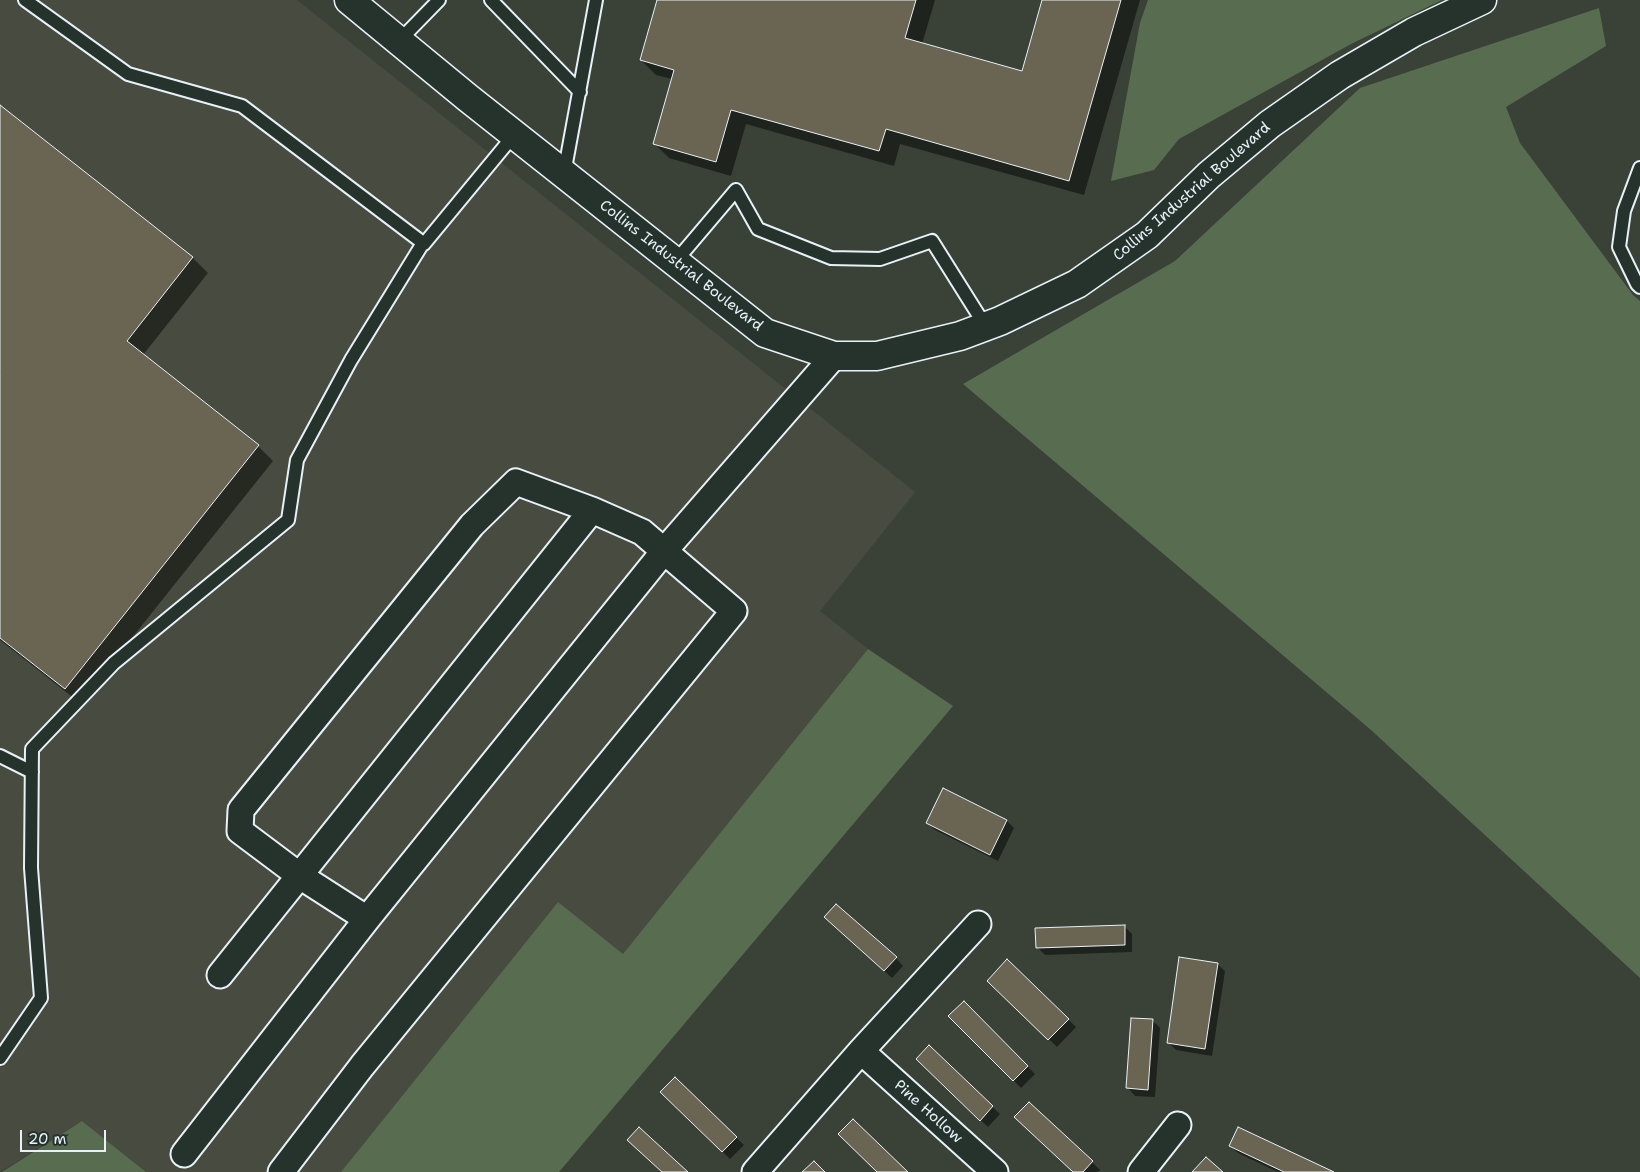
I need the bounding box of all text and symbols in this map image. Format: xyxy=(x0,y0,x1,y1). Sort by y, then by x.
street label: Collins Industrial Boulevard xyxy=(1110,119,1274,265)
street label: Collins Industrial Boulevard xyxy=(596,197,766,335)
street label: Pine Hollow xyxy=(890,1077,966,1147)
scale bar xyxy=(22,1120,109,1152)
text: 20 m xyxy=(28,1129,67,1149)

